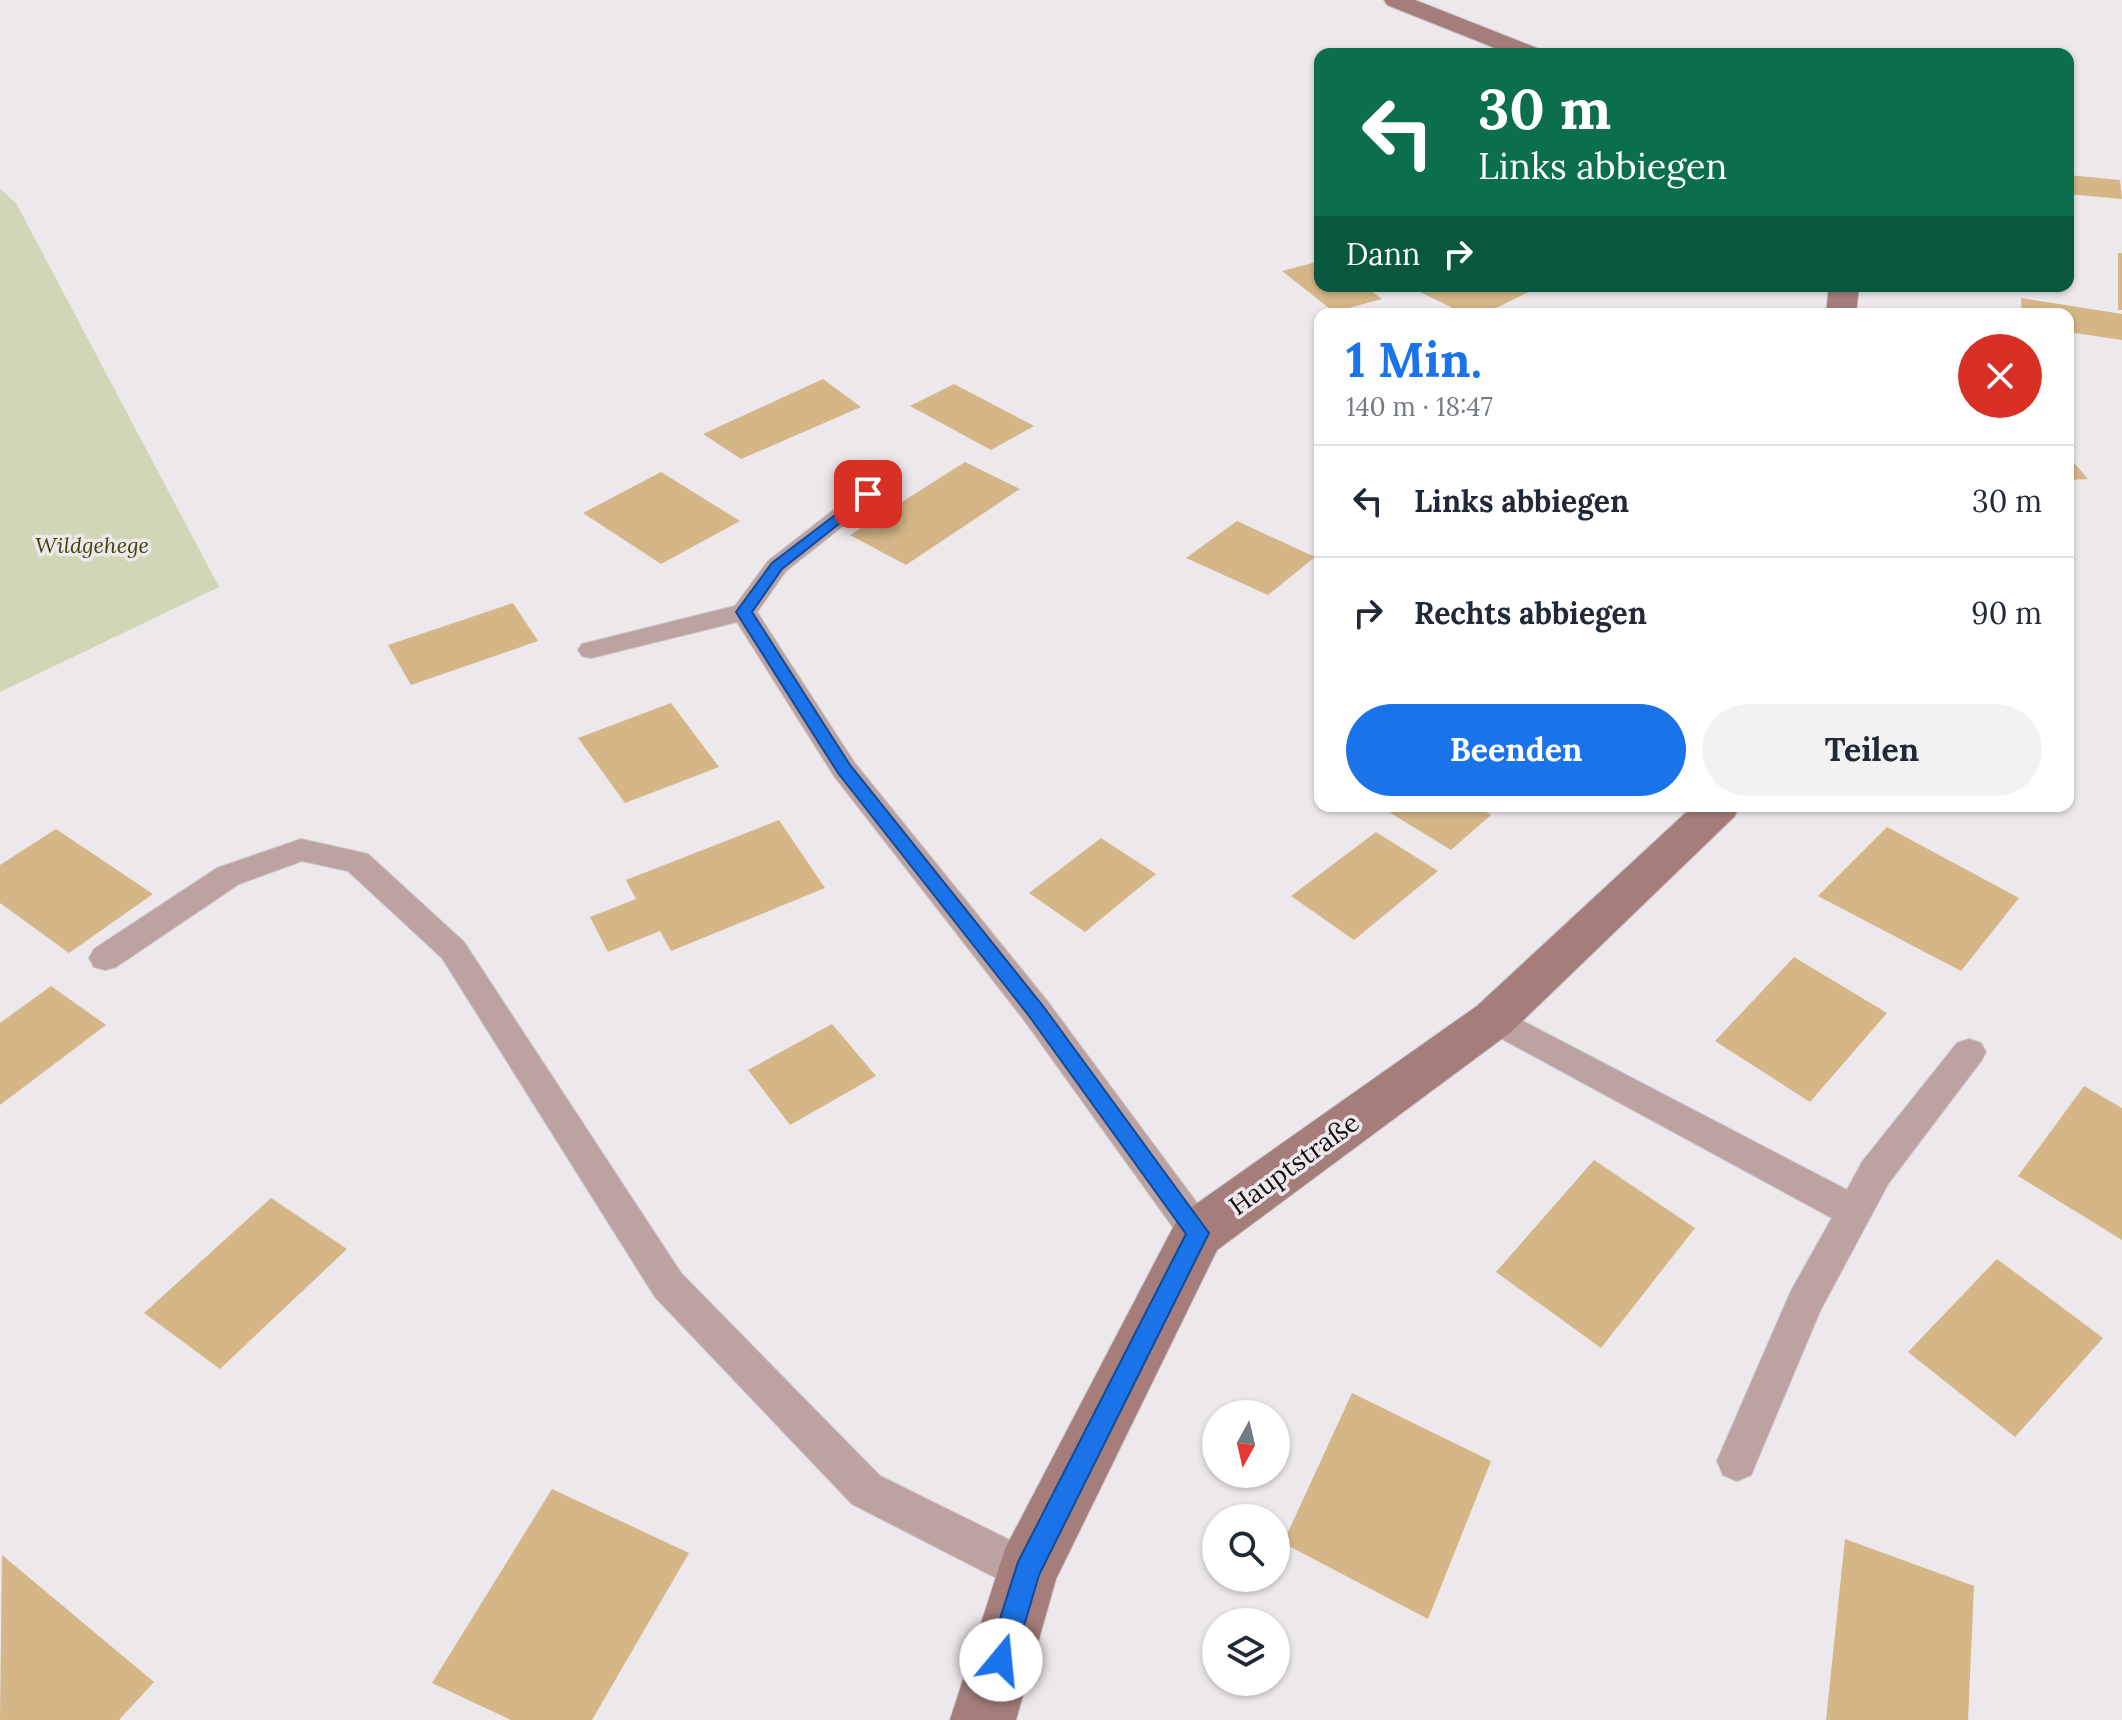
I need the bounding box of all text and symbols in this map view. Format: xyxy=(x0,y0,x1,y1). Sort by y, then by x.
text: 30 m xyxy=(1478,73,1611,144)
icon: left xyxy=(1346,80,1450,184)
text: Links abbiegen xyxy=(1478,143,1727,189)
icon: right xyxy=(1436,232,1480,276)
text: Dann xyxy=(1346,235,1420,273)
text: 1 Min. xyxy=(1346,329,1482,390)
button: close xyxy=(1958,334,2042,418)
text: 140 m · 18:47 xyxy=(1346,390,1493,423)
pin xyxy=(834,460,902,528)
icon: arrive xyxy=(846,472,890,516)
icon: left xyxy=(1346,479,1390,523)
text: Links abbiegen xyxy=(1414,482,1629,520)
text: 30 m xyxy=(1972,482,2042,520)
park label: Wildgehege xyxy=(35,531,149,559)
icon: right xyxy=(1346,591,1390,635)
text: Rechts abbiegen xyxy=(1414,594,1647,632)
text: 90 m xyxy=(1971,594,2042,632)
button: Beenden xyxy=(1346,704,1686,796)
button: Teilen xyxy=(1702,704,2042,796)
street label: Hauptstraße xyxy=(1222,1105,1365,1222)
north arrow xyxy=(1202,1400,1290,1488)
map controls xyxy=(1202,1400,1290,1696)
button: search xyxy=(1202,1504,1290,1592)
button: layers xyxy=(1202,1608,1290,1696)
position arrow xyxy=(959,1618,1043,1702)

